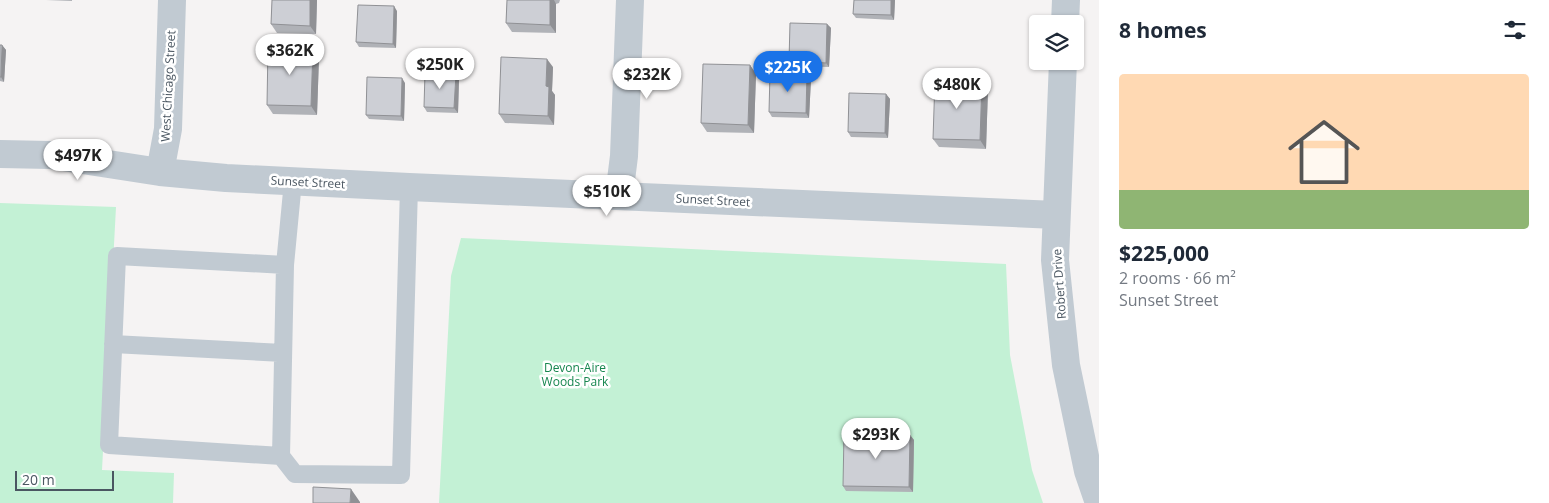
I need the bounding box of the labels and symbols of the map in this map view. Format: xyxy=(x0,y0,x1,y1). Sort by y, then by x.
street label: West Chicago Street xyxy=(157,30,179,142)
pin: $362K xyxy=(255,34,325,76)
pin: $250K xyxy=(405,48,475,90)
pin: $225K xyxy=(753,51,823,93)
pin: $232K xyxy=(612,58,682,100)
pin: $480K xyxy=(922,68,992,110)
pin: $497K xyxy=(43,138,113,181)
street label: Sunset Street xyxy=(270,172,346,192)
pin: $510K xyxy=(572,174,642,217)
street label: Sunset Street xyxy=(675,190,751,210)
street label: Robert Drive xyxy=(1048,248,1070,320)
park label: Devon-Aire Woods Park xyxy=(542,359,609,390)
pin: $293K xyxy=(841,418,911,460)
scale bar xyxy=(15,468,114,491)

